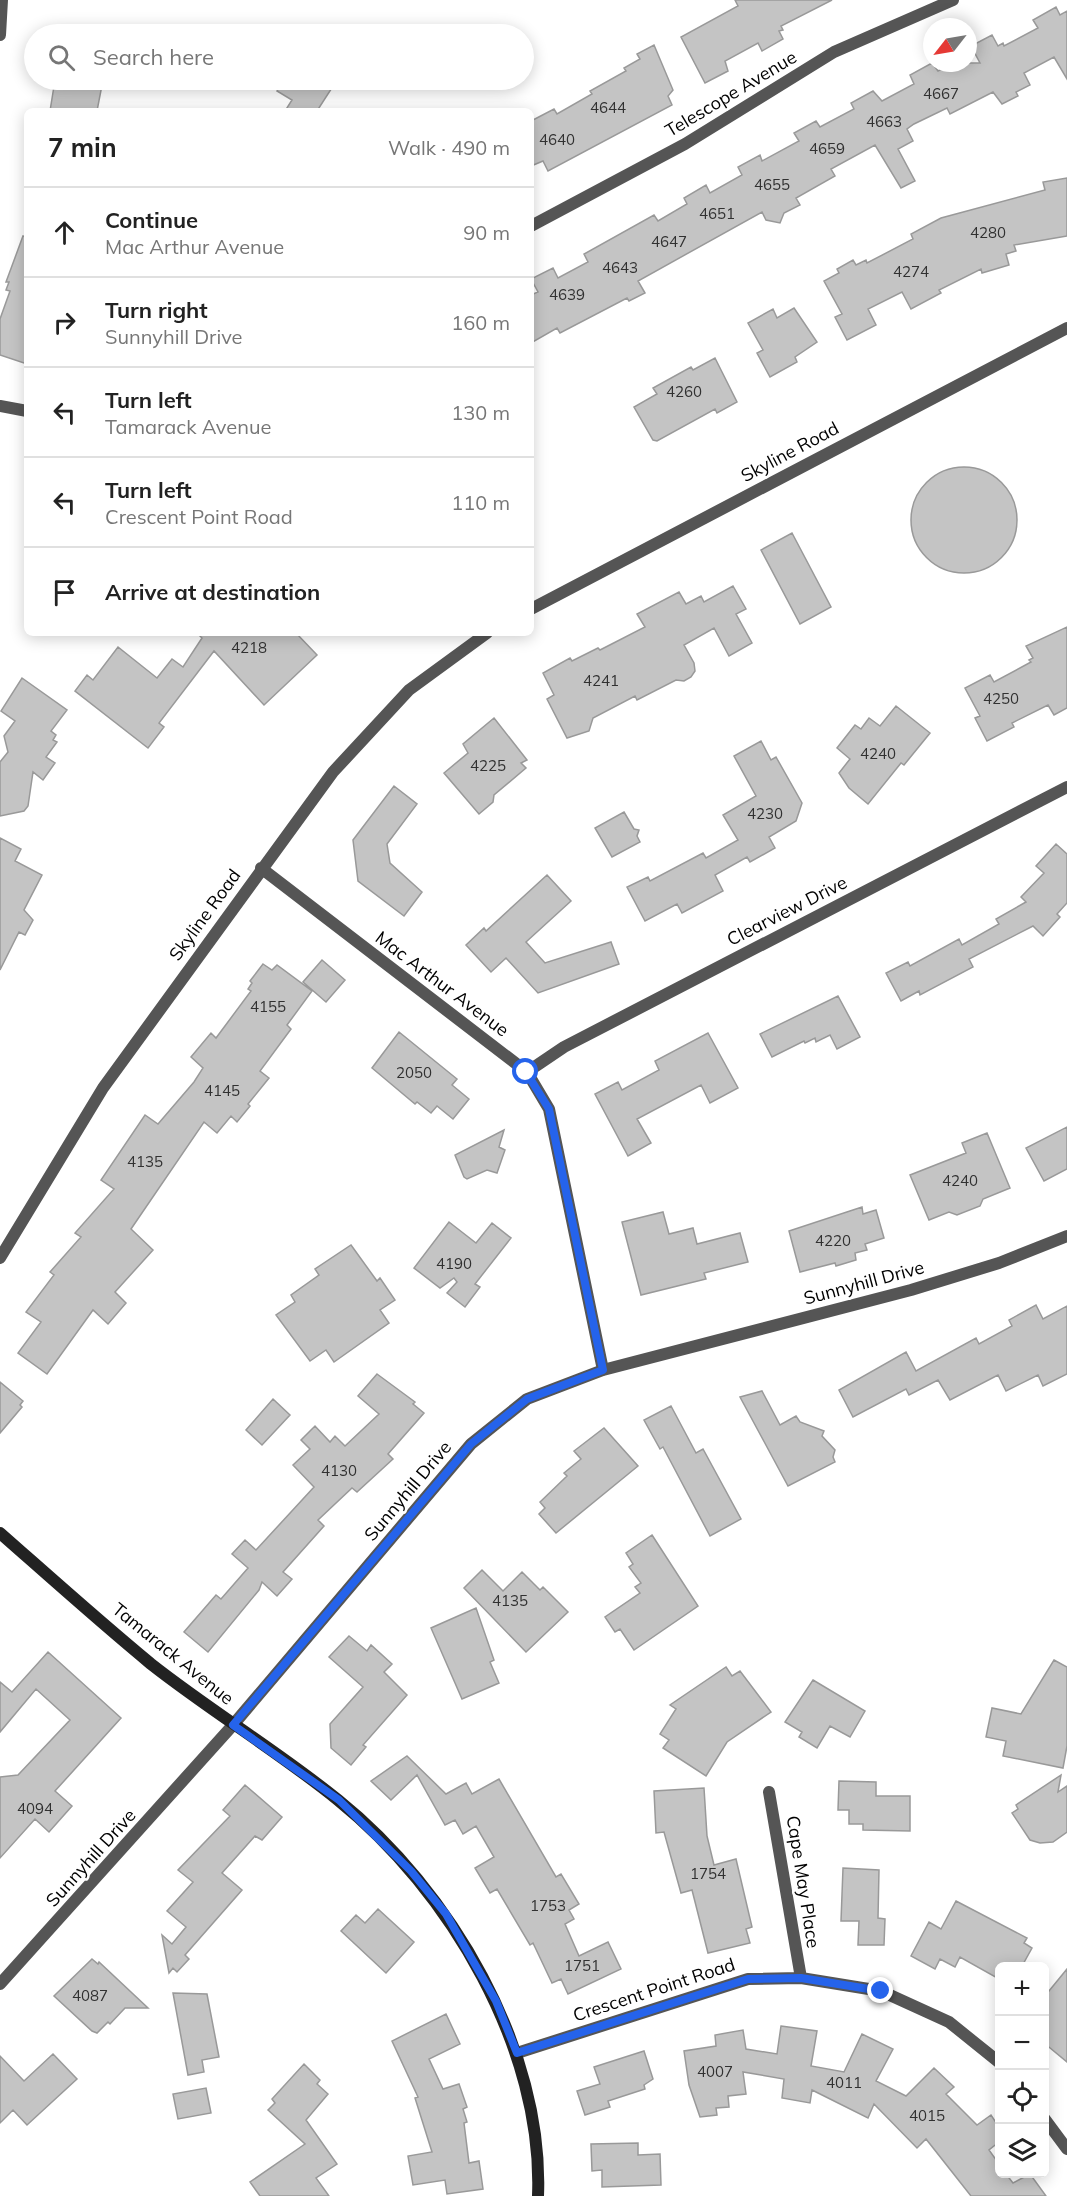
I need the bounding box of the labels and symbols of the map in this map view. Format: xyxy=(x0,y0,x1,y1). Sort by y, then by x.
north arrow xyxy=(923,18,977,72)
street label: Telescope Avenue xyxy=(661,45,801,142)
house number: 4667 xyxy=(923,84,959,103)
house number: 4644 xyxy=(590,98,626,117)
house number: 4663 xyxy=(866,112,902,131)
house number: 4640 xyxy=(539,130,575,149)
house number: 4659 xyxy=(809,139,845,158)
house number: 4655 xyxy=(754,175,790,194)
house number: 4651 xyxy=(699,204,735,223)
house number: 4280 xyxy=(970,223,1006,242)
house number: 4647 xyxy=(651,232,687,251)
house number: 4643 xyxy=(602,258,638,277)
house number: 4274 xyxy=(893,262,929,281)
house number: 4639 xyxy=(549,285,585,304)
house number: 4260 xyxy=(666,382,702,401)
street label: Skyline Road xyxy=(737,416,843,487)
house number: 4218 xyxy=(231,638,267,657)
house number: 4241 xyxy=(583,671,619,690)
house number: 4250 xyxy=(983,689,1019,708)
house number: 4240 xyxy=(860,744,896,763)
house number: 4225 xyxy=(470,756,506,775)
house number: 4230 xyxy=(747,804,783,823)
street label: Skyline Road xyxy=(164,864,245,965)
street label: Clearview Drive xyxy=(723,870,851,951)
street label: Mac Arthur Avenue xyxy=(371,926,514,1041)
house number: 4155 xyxy=(250,997,286,1016)
route start xyxy=(512,1058,538,1084)
house number: 2050 xyxy=(396,1063,432,1082)
house number: 4145 xyxy=(204,1081,240,1100)
house number: 4135 xyxy=(127,1152,163,1171)
house number: 4240 xyxy=(942,1171,978,1190)
house number: 4220 xyxy=(815,1231,851,1250)
house number: 4190 xyxy=(436,1254,472,1273)
street label: Sunnyhill Drive xyxy=(801,1255,927,1310)
street label: Sunnyhill Drive xyxy=(359,1436,456,1545)
house number: 4130 xyxy=(321,1461,357,1480)
house number: 4135 xyxy=(492,1591,528,1610)
street label: Tamarack Avenue xyxy=(108,1598,239,1710)
house number: 4094 xyxy=(17,1799,53,1818)
street label: Sunnyhill Drive xyxy=(41,1804,141,1911)
street label: Cape May Place xyxy=(782,1814,825,1950)
house number: 1754 xyxy=(690,1864,726,1883)
house number: 1753 xyxy=(530,1896,566,1915)
street label: Crescent Point Road xyxy=(570,1952,738,2027)
house number: 1751 xyxy=(564,1956,600,1975)
route end xyxy=(867,1977,893,2003)
house number: 4087 xyxy=(72,1986,108,2005)
house number: 4007 xyxy=(697,2062,733,2081)
house number: 4011 xyxy=(826,2073,862,2092)
house number: 4015 xyxy=(909,2106,945,2125)

